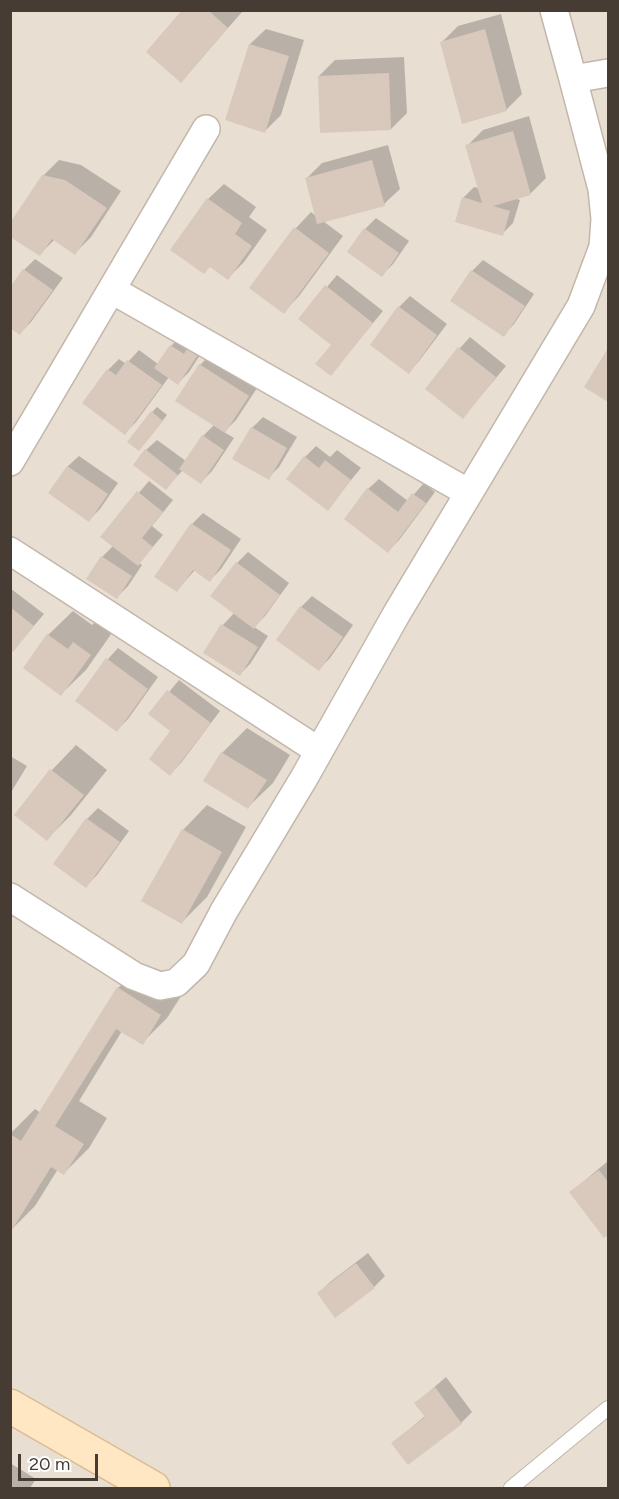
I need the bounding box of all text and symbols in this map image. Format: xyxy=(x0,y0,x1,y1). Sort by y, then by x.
scale bar xyxy=(21,1442,100,1480)
text: 20 m xyxy=(29,1453,70,1475)

